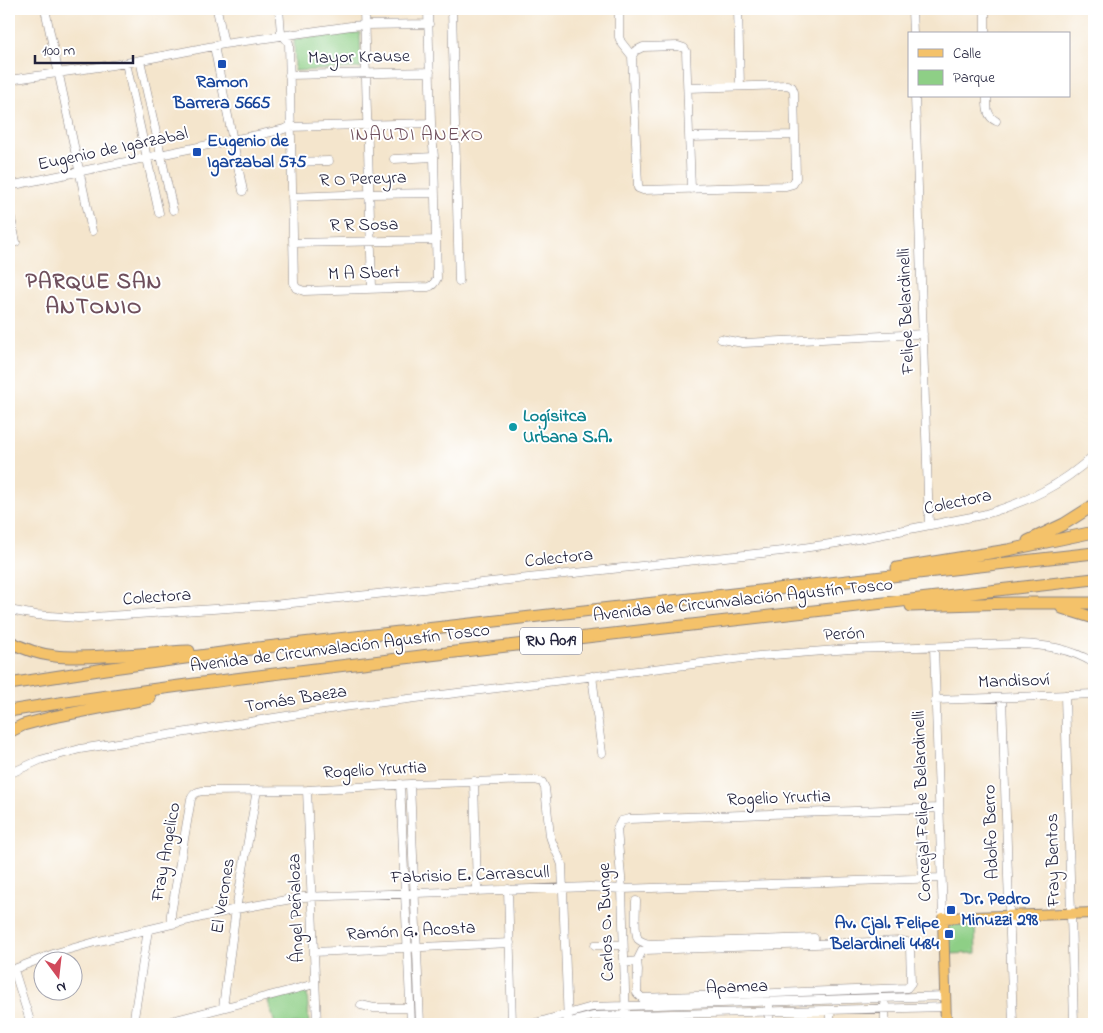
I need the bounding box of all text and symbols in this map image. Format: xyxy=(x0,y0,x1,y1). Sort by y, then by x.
scale bar xyxy=(35,32,132,64)
legend xyxy=(908,32,1070,98)
text: 100 m xyxy=(42,40,75,62)
text: Calle xyxy=(953,43,981,65)
street label: Mayor Krause xyxy=(308,44,411,72)
marker: Ramon Barrera 5665 xyxy=(216,58,228,70)
text: Parque xyxy=(953,67,995,89)
place label: Ramon Barrera 5665 xyxy=(172,70,271,117)
street label: Eugenio de Igarzabal xyxy=(35,121,191,180)
district label: INAUDI ANEXO xyxy=(350,122,484,149)
place label: Eugenio de Igarzabal 575 xyxy=(207,129,307,177)
marker: Eugenio de Igarzabal 575 xyxy=(191,146,203,158)
street label: R O Pereyra xyxy=(319,165,407,195)
street label: R R Sosa xyxy=(329,212,399,240)
street label: Felipe Belardinelli xyxy=(892,247,922,376)
street label: M A Sbert xyxy=(328,260,400,288)
district label: PARQUE SAN ANTONIO xyxy=(26,267,162,324)
place label: Logísitca Urbana S.A. xyxy=(523,404,613,451)
marker: Logísitca Urbana S.A. xyxy=(507,421,519,433)
street label: Colectora xyxy=(922,483,994,523)
street label: Colectora xyxy=(524,542,594,576)
street label: Avenida de Circunvalación Agustín Tosco xyxy=(592,572,894,631)
street label: Colectora xyxy=(122,583,192,613)
street label: Avenida de Circunvalación Agustín Tosco xyxy=(189,618,491,681)
street label: Perón xyxy=(823,621,865,649)
road number: RN A019 xyxy=(520,627,582,654)
street label: Mandisoví xyxy=(978,668,1050,696)
street label: Tomás Baeza xyxy=(243,679,349,721)
street label: Concejal Felipe Belardinelli xyxy=(907,710,939,902)
street label: Rogelio Yrurtia xyxy=(323,755,428,788)
street label: Rogelio Yrurtia xyxy=(727,784,831,815)
street label: Adolfo Berro xyxy=(977,784,1007,880)
street label: Fray Angelico xyxy=(145,801,189,905)
street label: Fray Bentos xyxy=(1040,813,1068,908)
street label: Ángel Peñaloza xyxy=(282,853,313,963)
street label: El Verones xyxy=(205,856,243,936)
street label: Fabrisio E. Carrascull xyxy=(389,860,550,892)
street label: Carlos O. Bunge xyxy=(592,861,623,982)
place label: Dr. Pedro Minuzzi 298 xyxy=(960,887,1038,934)
marker: Dr. Pedro Minuzzi 298 xyxy=(945,904,957,916)
place label: Av. Cjal. Felipe Belardineli 4484 xyxy=(829,911,940,958)
street label: Ramón G. Acosta xyxy=(346,916,476,948)
marker: Av. Cjal. Felipe Belardineli 4484 xyxy=(943,928,955,940)
north arrow xyxy=(32,950,82,1000)
street label: Apamea xyxy=(705,974,769,1002)
text: N xyxy=(54,976,68,998)

